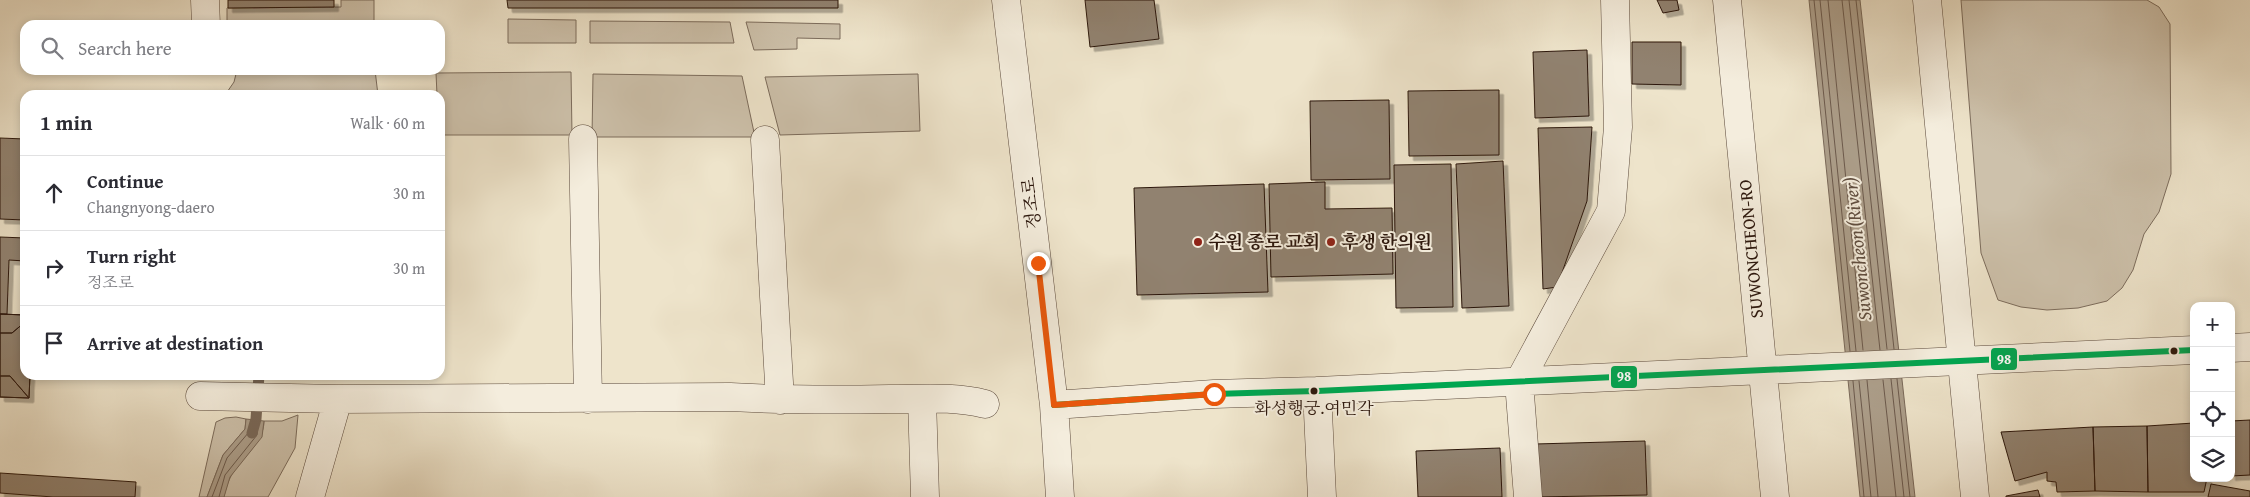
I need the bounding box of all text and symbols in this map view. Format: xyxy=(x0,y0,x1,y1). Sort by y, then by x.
search box xyxy=(20,20,445,75)
icon: search xyxy=(38,34,66,62)
text: Search here xyxy=(78,34,172,62)
text: 1 min xyxy=(40,107,92,138)
text: Walk · 60 m xyxy=(350,111,425,135)
text: Continue xyxy=(87,167,164,195)
street label: 정조로 xyxy=(1014,176,1047,231)
water label: Suwoncheon (River) xyxy=(1836,176,1878,322)
street label: SUWONCHEON-RO xyxy=(1731,178,1770,320)
icon: ahead xyxy=(40,179,68,207)
text: 30 m xyxy=(393,181,425,205)
text: Changnyong-daero xyxy=(87,195,215,219)
place label: 수원 종로 교회 xyxy=(1208,228,1320,255)
place label: 후생 한의원 xyxy=(1341,228,1432,255)
marker: 수원 종로 교회 xyxy=(1192,236,1204,248)
marker: 후생 한의원 xyxy=(1325,236,1337,248)
text: Turn right xyxy=(87,242,176,270)
route end xyxy=(1027,252,1050,275)
icon: right xyxy=(40,254,68,282)
text: 30 m xyxy=(393,256,425,280)
text: 정조로 xyxy=(87,270,133,294)
map controls xyxy=(2190,302,2235,482)
button: + xyxy=(2190,302,2235,347)
icon: arrive xyxy=(40,329,68,357)
text: Arrive at destination xyxy=(87,329,263,357)
unlabelled marker xyxy=(2169,346,2179,356)
line badge: 98 xyxy=(1990,347,2018,371)
button: − xyxy=(2190,347,2235,392)
text: 98 xyxy=(1997,349,2011,369)
line badge: 98 xyxy=(1610,365,1638,389)
text: 98 xyxy=(1617,366,1631,386)
route start xyxy=(1203,383,1226,406)
marker: 화성행궁.여민각 xyxy=(1309,386,1319,396)
button: locate xyxy=(2190,392,2235,437)
place label: 화성행궁.여민각 xyxy=(1254,395,1374,420)
button: layers xyxy=(2190,437,2235,482)

